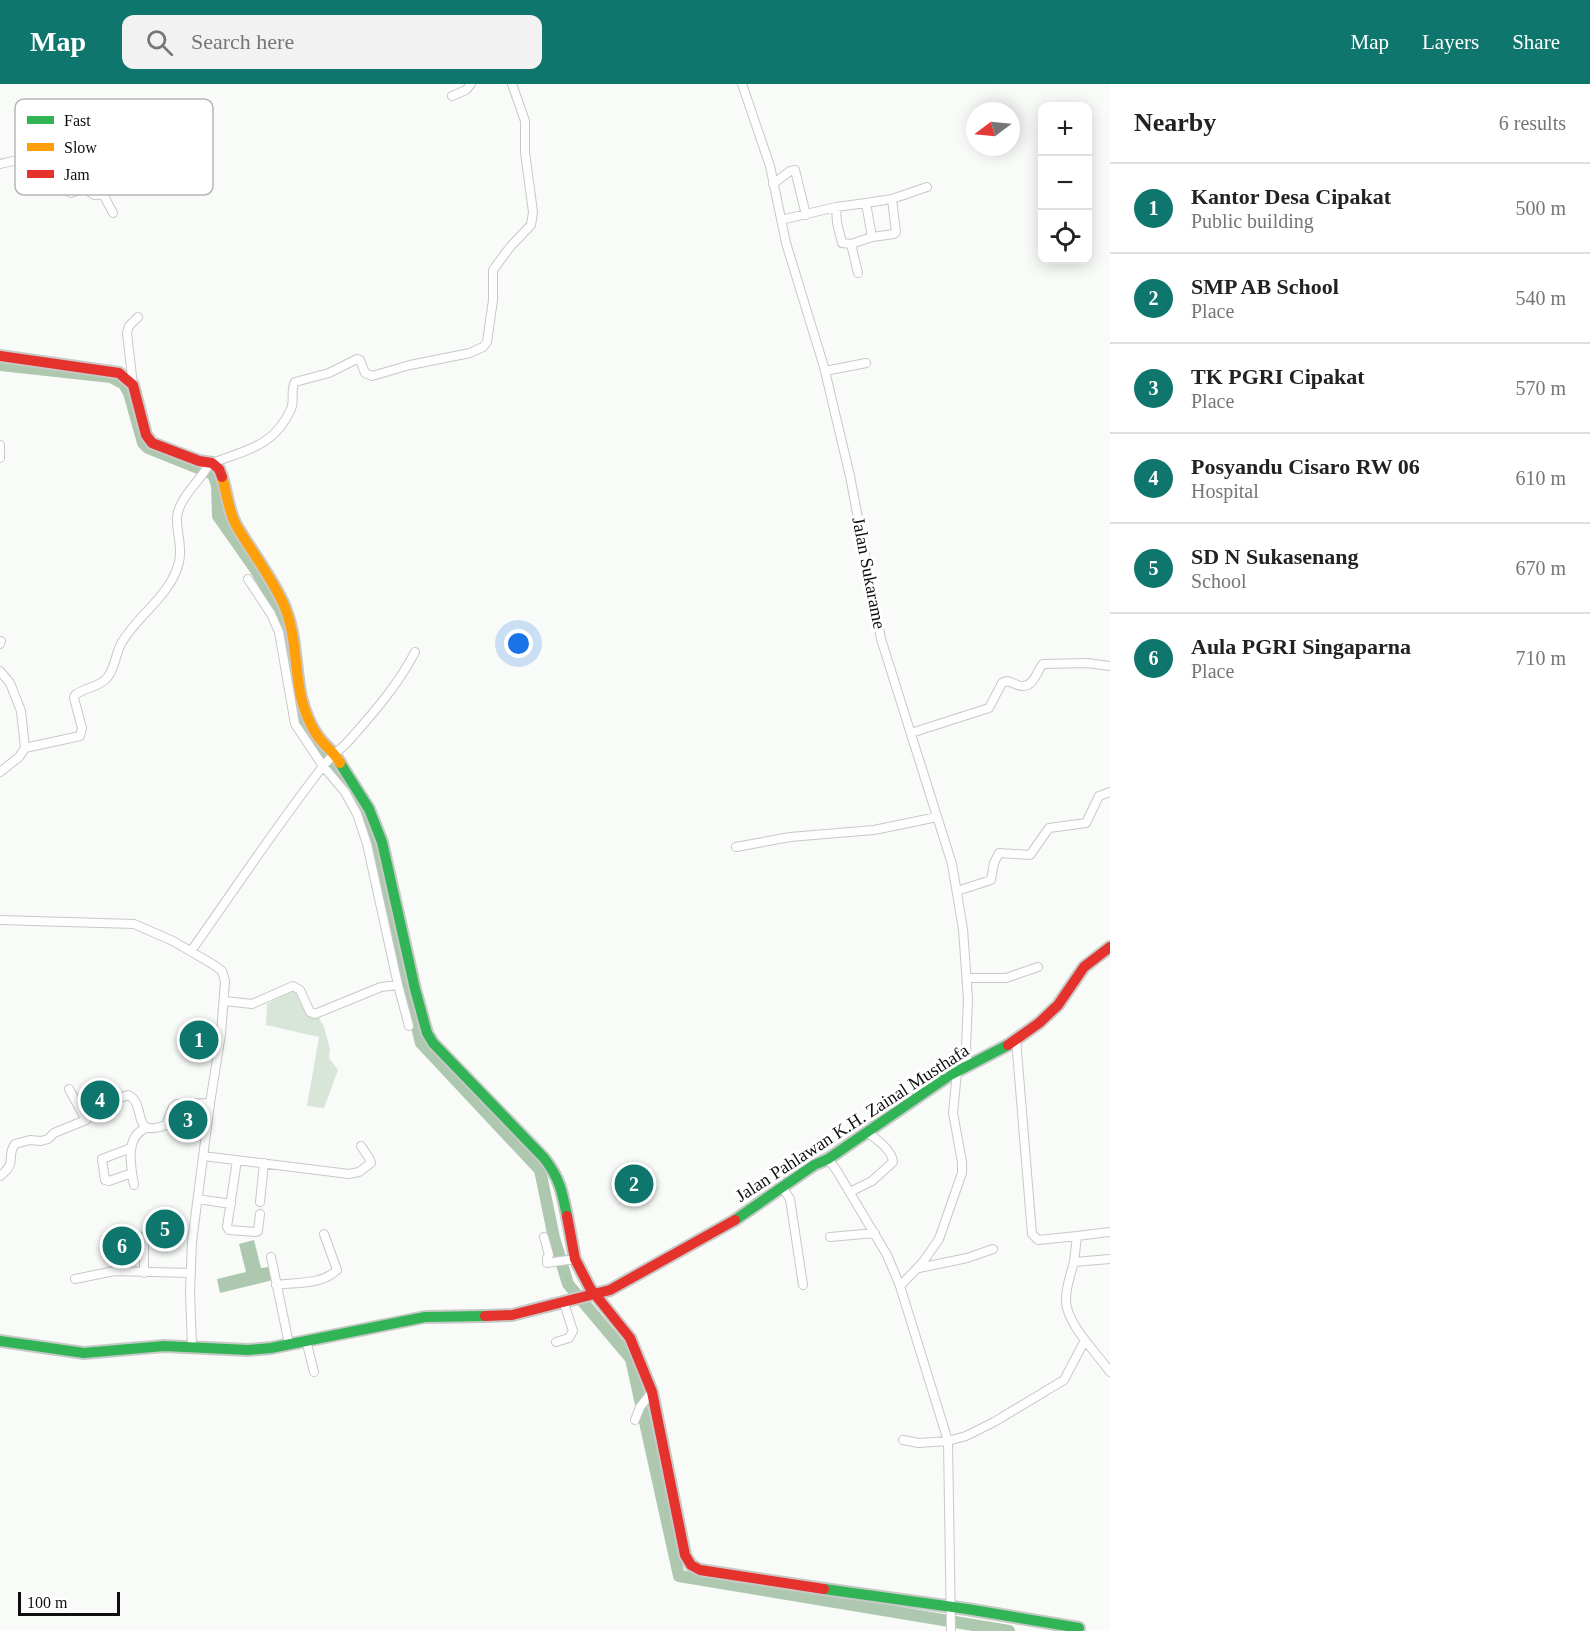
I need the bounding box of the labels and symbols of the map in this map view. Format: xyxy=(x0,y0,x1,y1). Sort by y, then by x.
legend xyxy=(15,99,213,195)
north arrow xyxy=(966,102,1020,156)
text: Fast xyxy=(64,112,91,129)
text: Slow xyxy=(64,139,97,156)
text: Jam xyxy=(64,166,90,183)
street label: Jalan Sukarame xyxy=(848,515,890,631)
your location xyxy=(504,629,533,658)
pin: 1 xyxy=(180,1018,218,1062)
street label: Jalan Pahlawan K.H. Zainal Musthafa xyxy=(732,1040,972,1206)
pin: 4 xyxy=(80,1078,120,1122)
pin: 3 xyxy=(168,1098,207,1142)
pin: 2 xyxy=(614,1162,654,1206)
pin: 5 xyxy=(146,1206,184,1252)
pin: 6 xyxy=(102,1224,142,1268)
scale bar xyxy=(18,1589,120,1616)

